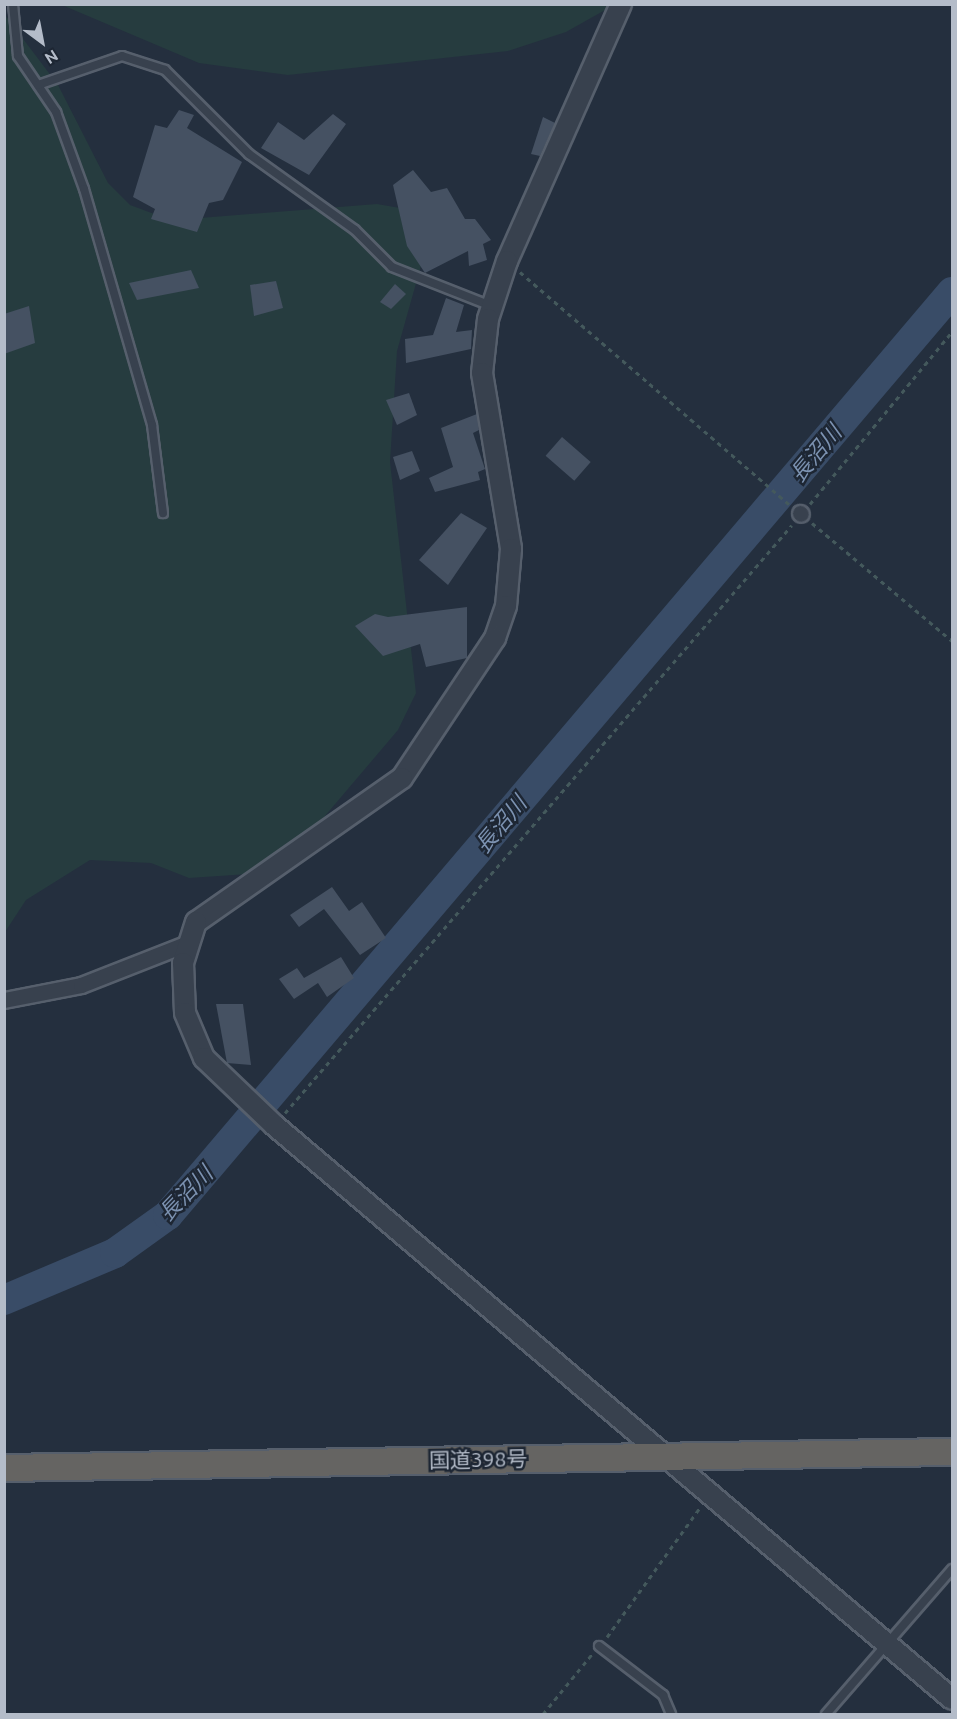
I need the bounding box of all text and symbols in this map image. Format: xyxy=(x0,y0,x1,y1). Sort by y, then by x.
north arrow xyxy=(12,12,72,72)
text: N xyxy=(42,46,61,68)
water label: 長沼川 xyxy=(784,419,846,487)
water label: 長沼川 xyxy=(469,790,531,858)
water label: 長沼川 xyxy=(153,1160,217,1226)
street label: 国道398号 xyxy=(429,1446,527,1472)

